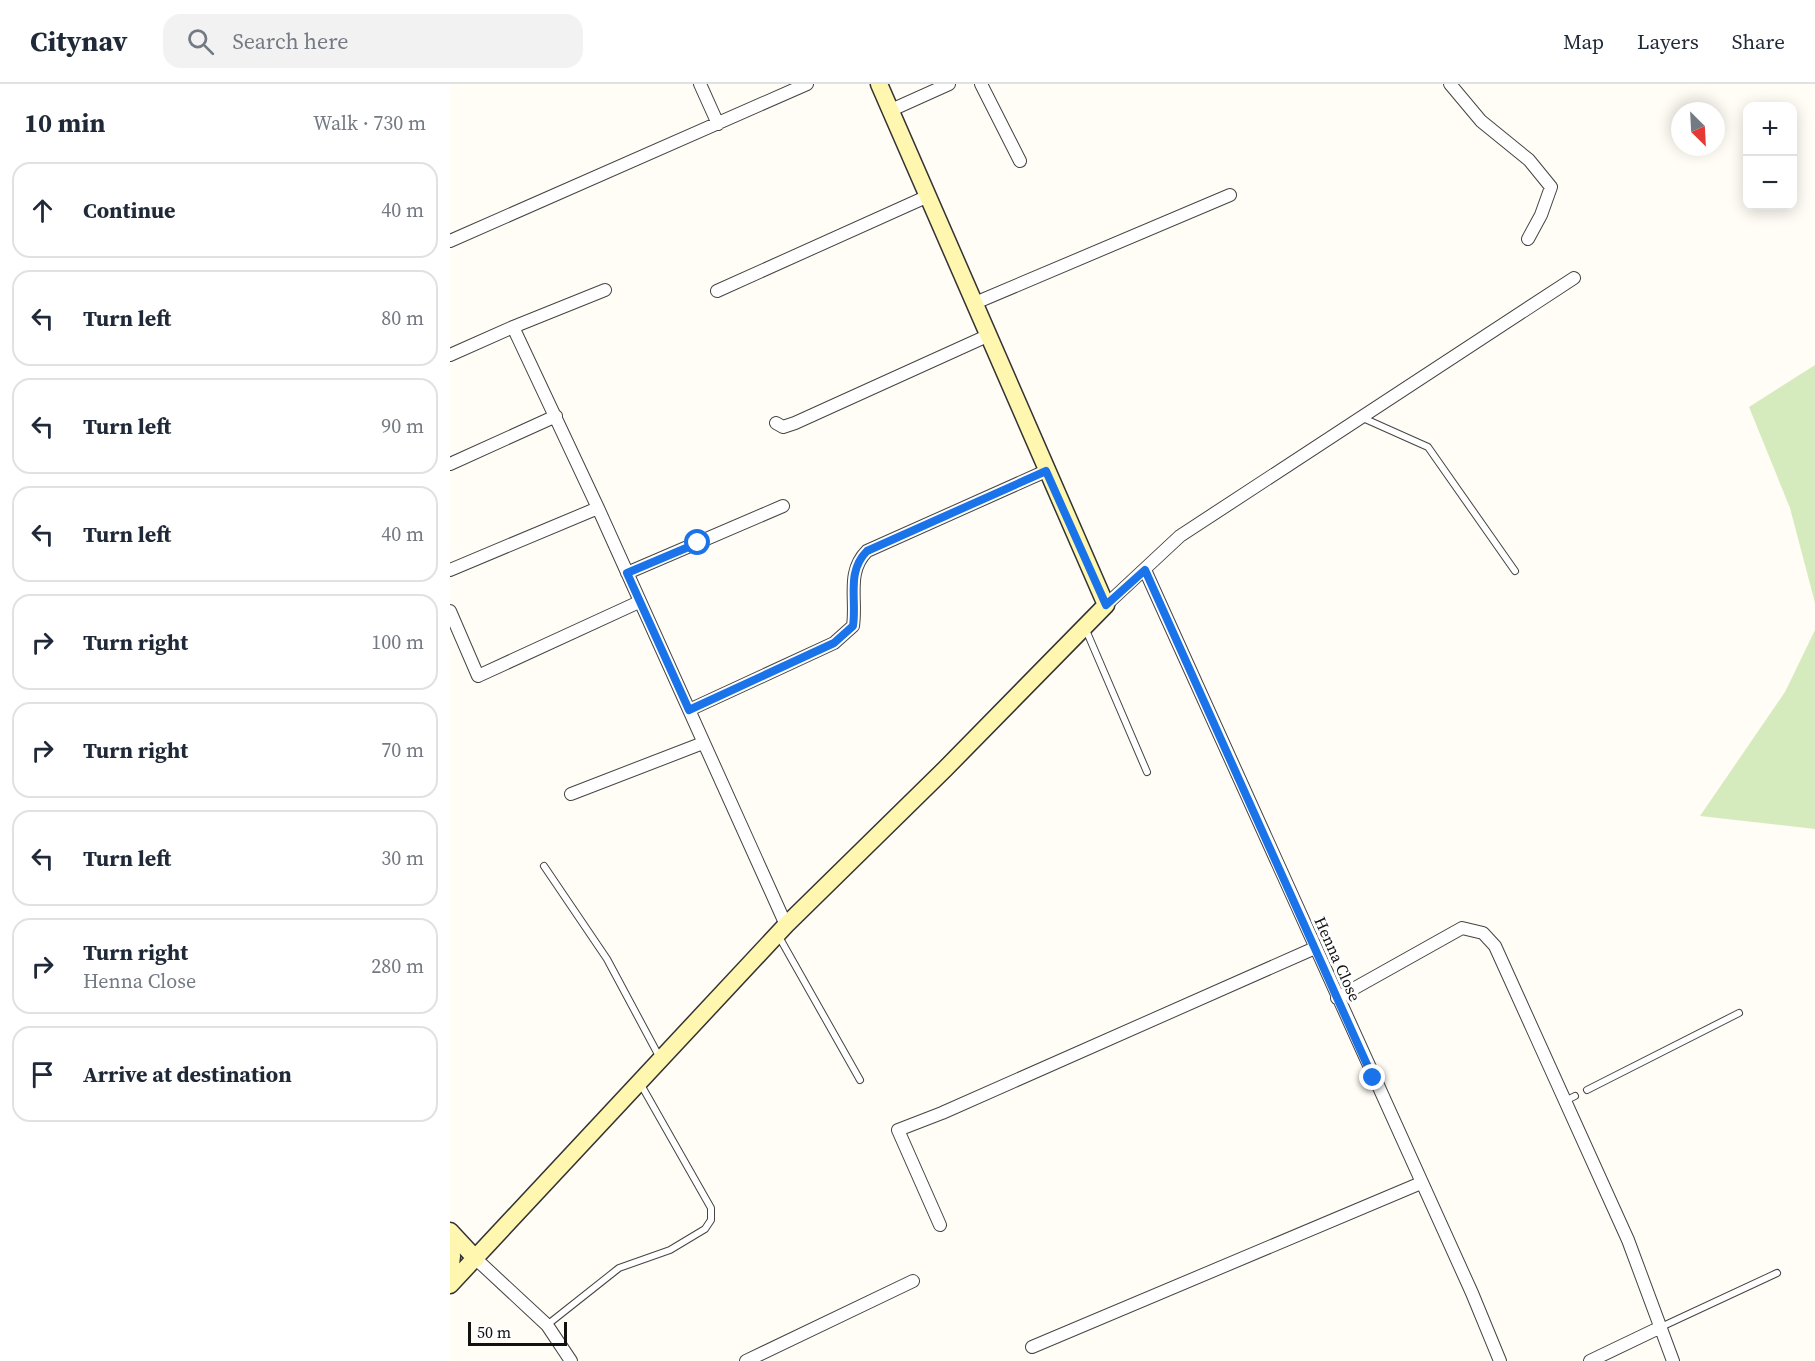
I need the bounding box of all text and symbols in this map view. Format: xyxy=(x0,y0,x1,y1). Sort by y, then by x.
search box xyxy=(163,14,583,68)
text: Citynav xyxy=(30,22,127,60)
icon: search xyxy=(184,25,217,58)
text: Search here xyxy=(232,26,349,56)
text: Map xyxy=(1563,27,1604,56)
text: Layers xyxy=(1637,27,1699,56)
text: Share xyxy=(1732,27,1785,56)
north arrow xyxy=(1671,102,1725,156)
map controls xyxy=(1743,102,1797,210)
button: + xyxy=(1743,102,1797,156)
text: 10 min xyxy=(24,105,106,141)
text: Walk · 730 m xyxy=(313,109,426,137)
button: − xyxy=(1743,156,1797,210)
icon: ahead xyxy=(26,194,59,227)
text: Continue xyxy=(83,195,176,225)
text: 40 m xyxy=(381,196,424,224)
icon: left xyxy=(26,302,59,335)
text: Turn left xyxy=(83,303,171,333)
text: 80 m xyxy=(381,304,424,332)
icon: left xyxy=(26,410,59,443)
text: Turn left xyxy=(83,411,171,441)
text: 90 m xyxy=(381,412,424,440)
icon: left xyxy=(26,518,59,551)
text: Turn left xyxy=(83,519,171,549)
text: 40 m xyxy=(381,520,424,548)
route start xyxy=(684,529,710,555)
icon: right xyxy=(26,626,59,659)
text: Turn right xyxy=(83,627,188,657)
text: 100 m xyxy=(371,628,424,656)
icon: right xyxy=(26,734,59,767)
text: Turn right xyxy=(83,735,188,765)
text: 70 m xyxy=(381,736,424,764)
icon: left xyxy=(26,842,59,875)
text: Turn left xyxy=(83,843,171,873)
text: 30 m xyxy=(381,844,424,872)
street label: Henna Close xyxy=(1310,913,1366,1005)
text: Turn right xyxy=(83,937,188,967)
icon: right xyxy=(26,950,59,983)
text: 280 m xyxy=(371,952,424,980)
text: Henna Close xyxy=(83,967,196,995)
icon: arrive xyxy=(26,1058,59,1091)
text: Arrive at destination xyxy=(83,1059,292,1089)
route end xyxy=(1359,1064,1385,1090)
scale bar xyxy=(468,1319,567,1346)
text: 50 m xyxy=(477,1321,511,1343)

